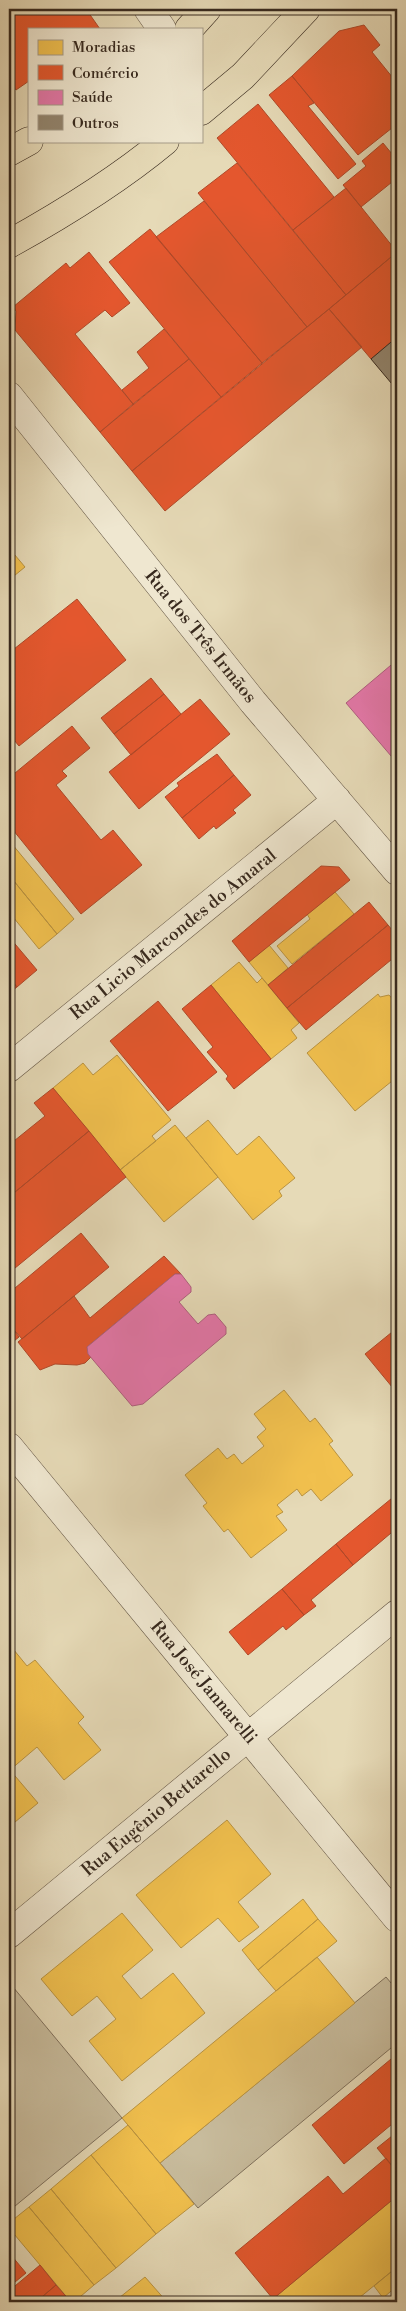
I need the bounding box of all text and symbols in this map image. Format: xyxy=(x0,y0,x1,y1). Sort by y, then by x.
legend xyxy=(28,28,202,142)
text: Moradias xyxy=(72,38,135,57)
text: Comércio xyxy=(72,64,139,83)
text: Saúde xyxy=(72,88,113,107)
text: Outros xyxy=(72,114,119,133)
street label: Rua dos Três Irmãos xyxy=(140,565,262,708)
street label: Rua Licio Marcondes do Amaral xyxy=(65,844,282,1025)
street label: Rua José Jannarelli xyxy=(145,1616,262,1749)
street label: Rua Eugênio Bettarello xyxy=(77,1743,236,1882)

